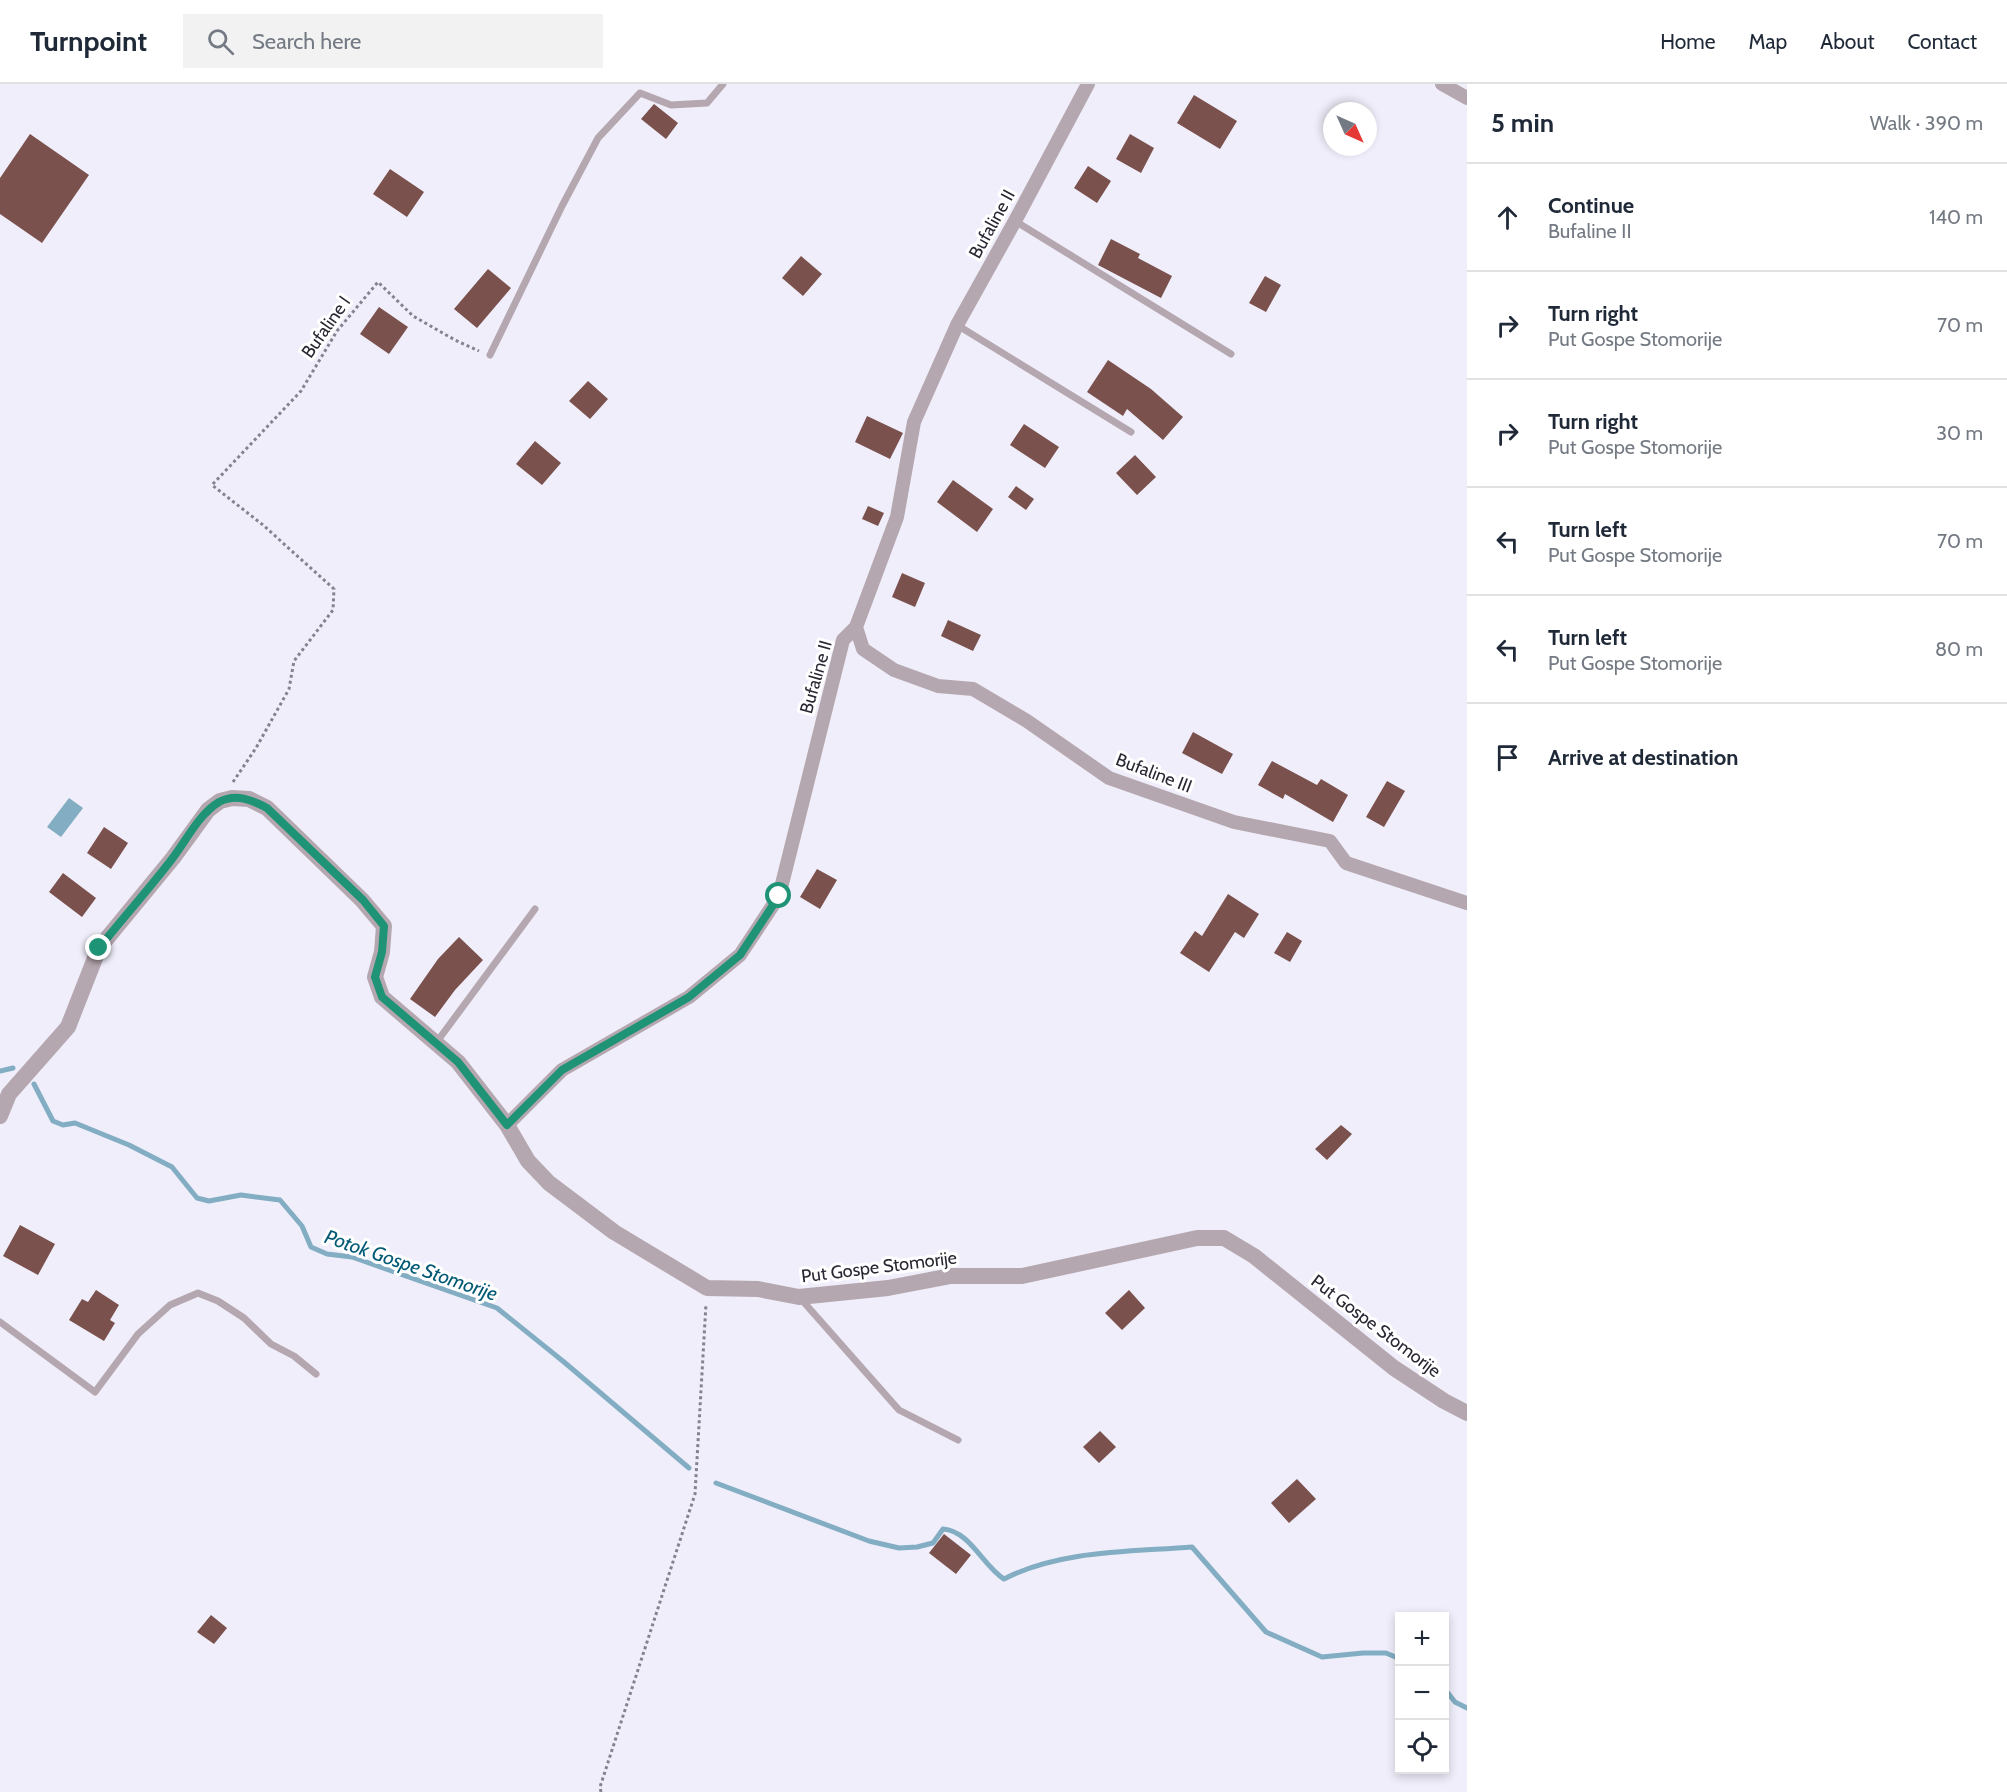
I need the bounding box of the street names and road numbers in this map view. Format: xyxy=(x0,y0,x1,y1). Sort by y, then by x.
street label: Bufaline II xyxy=(964,186,1020,262)
street label: Bufaline I xyxy=(297,292,355,362)
street label: Bufaline II xyxy=(795,638,837,716)
street label: Bufaline III xyxy=(1113,748,1195,798)
street label: Put Gospe Stomorije xyxy=(800,1247,958,1287)
street label: Put Gospe Stomorije xyxy=(1307,1270,1445,1382)

